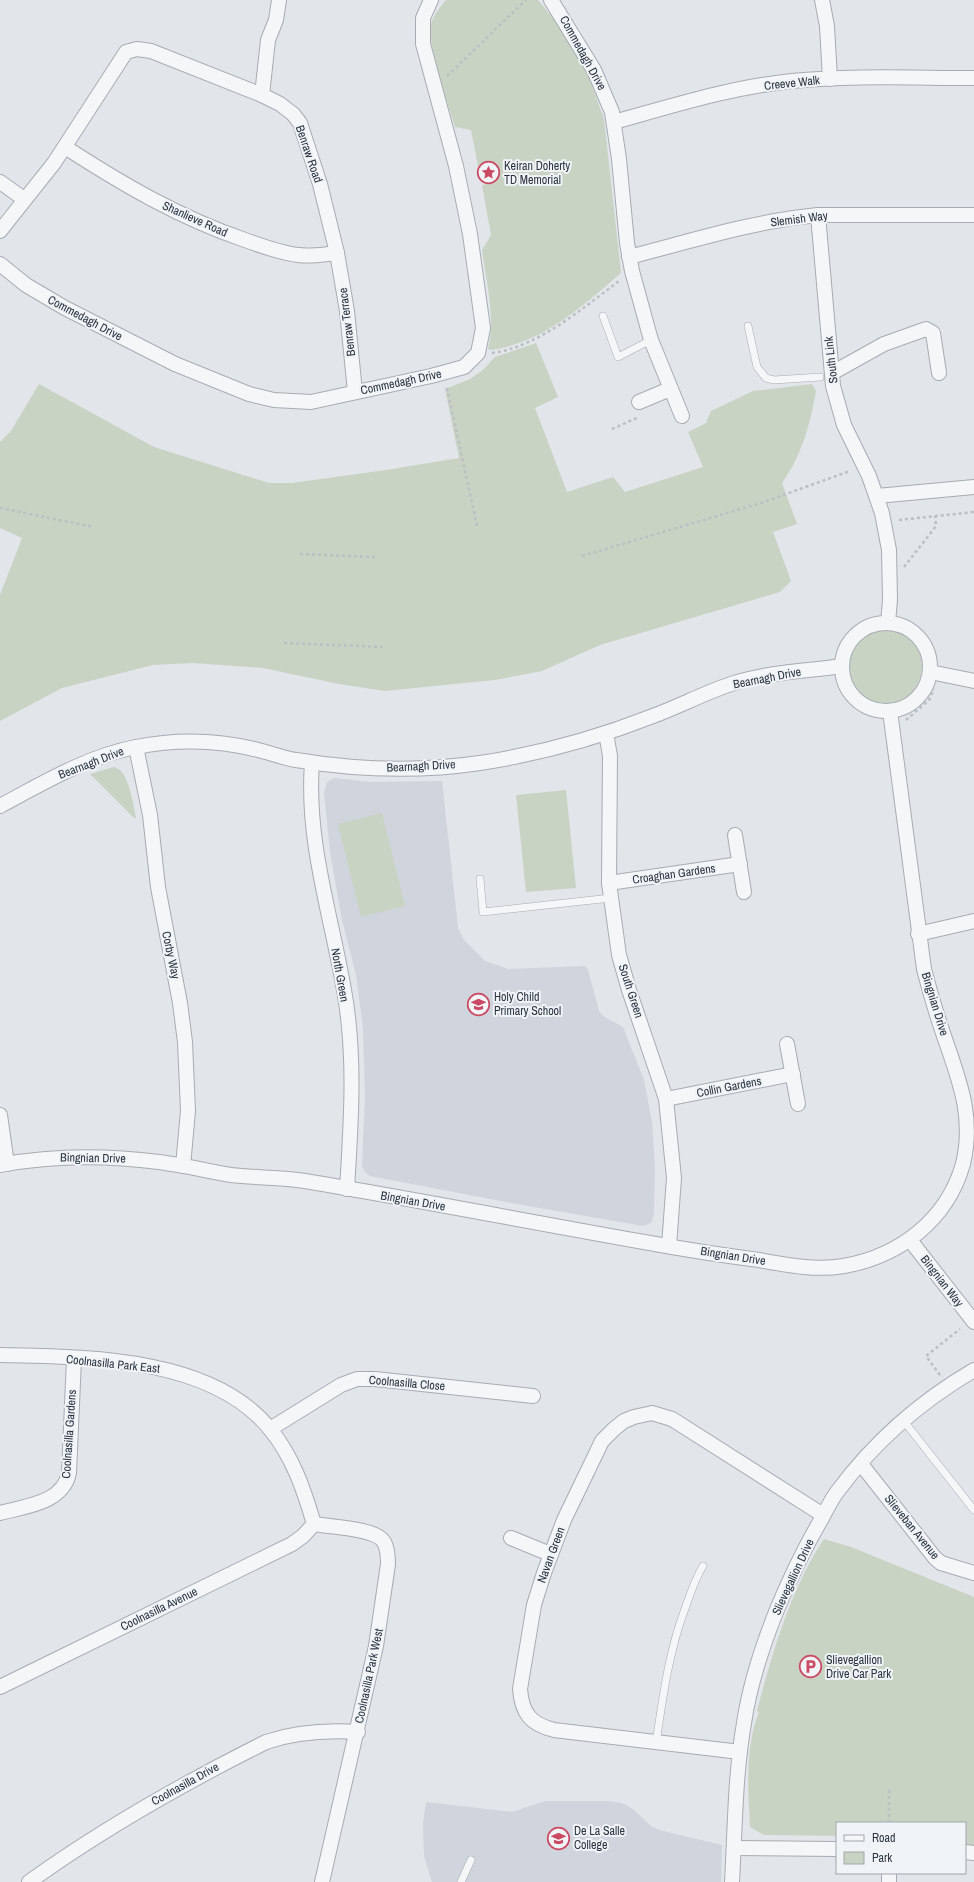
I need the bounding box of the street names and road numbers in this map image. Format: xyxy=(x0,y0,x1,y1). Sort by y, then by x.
street label: Commedagh Drive xyxy=(556,13,610,93)
street label: Creeve Walk xyxy=(763,72,821,94)
street label: Benraw Road xyxy=(292,123,326,185)
street label: Shanlieve Road xyxy=(160,197,230,241)
street label: Slemish Way xyxy=(769,208,829,230)
street label: Benraw Terrace xyxy=(335,287,359,357)
street label: Commedagh Drive xyxy=(45,292,125,344)
street label: South Link xyxy=(821,336,841,384)
street label: Commedagh Drive xyxy=(359,366,443,398)
street label: Bearnagh Drive xyxy=(732,664,802,692)
street label: Bearnagh Drive xyxy=(56,743,126,783)
street label: Bearnagh Drive xyxy=(386,756,456,776)
street label: Croaghan Gardens xyxy=(631,860,717,888)
street label: Corby Way xyxy=(158,930,184,980)
street label: North Green xyxy=(327,947,353,1003)
street label: South Green xyxy=(615,962,647,1020)
street label: Bingnian Drive xyxy=(918,970,952,1038)
street label: Collin Gardens xyxy=(695,1073,763,1101)
street label: Bingnian Drive xyxy=(60,1149,126,1167)
street label: Bingnian Drive xyxy=(379,1187,447,1215)
street label: Bingnian Drive xyxy=(699,1243,767,1269)
street label: Bingnian Way xyxy=(917,1252,967,1310)
street label: Coolnasilla Park East xyxy=(65,1351,161,1377)
street label: Coolnasilla Close xyxy=(368,1372,446,1394)
street label: Coolnasilla Gardens xyxy=(58,1389,80,1479)
street label: Slieveban Avenue xyxy=(881,1491,943,1563)
street label: Navan Green xyxy=(533,1525,569,1585)
street label: Slievegallion Drive xyxy=(768,1536,818,1618)
street label: Coolnasilla Avenue xyxy=(118,1583,200,1635)
street label: Coolnasilla Park West xyxy=(351,1627,387,1725)
street label: Coolnasilla Drive xyxy=(148,1759,222,1809)

